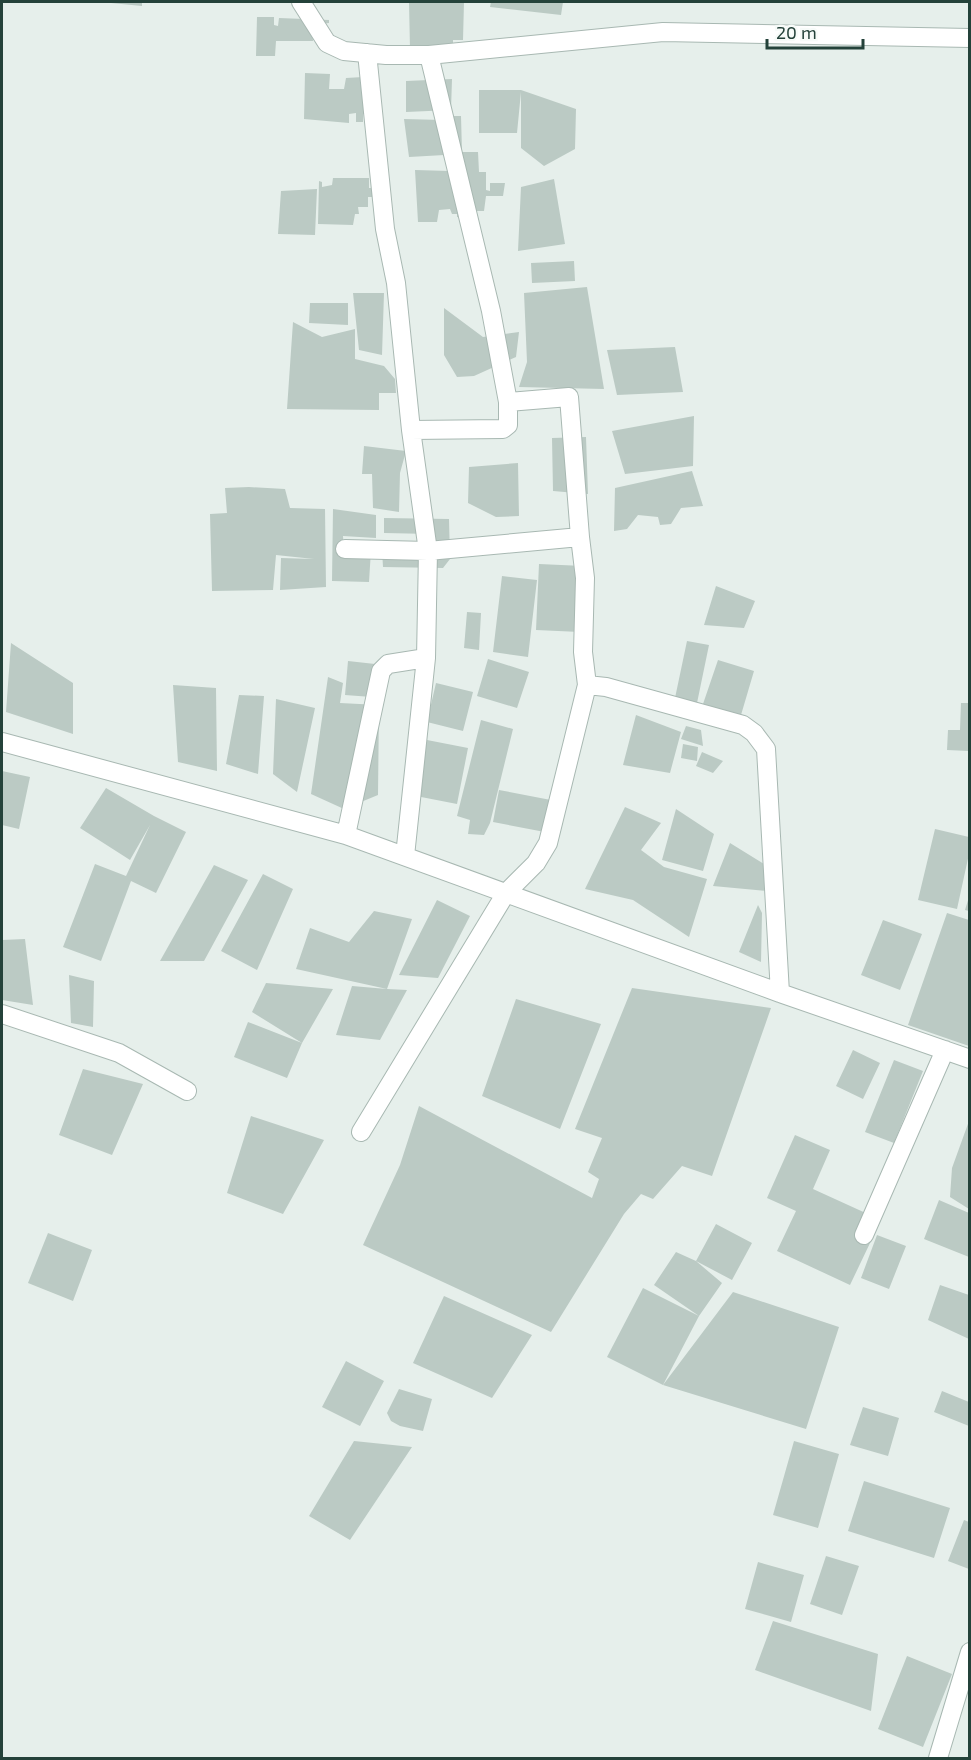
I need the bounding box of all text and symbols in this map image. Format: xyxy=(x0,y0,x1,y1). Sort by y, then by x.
scale bar xyxy=(767,12,863,50)
text: 20 m xyxy=(776,21,817,43)

